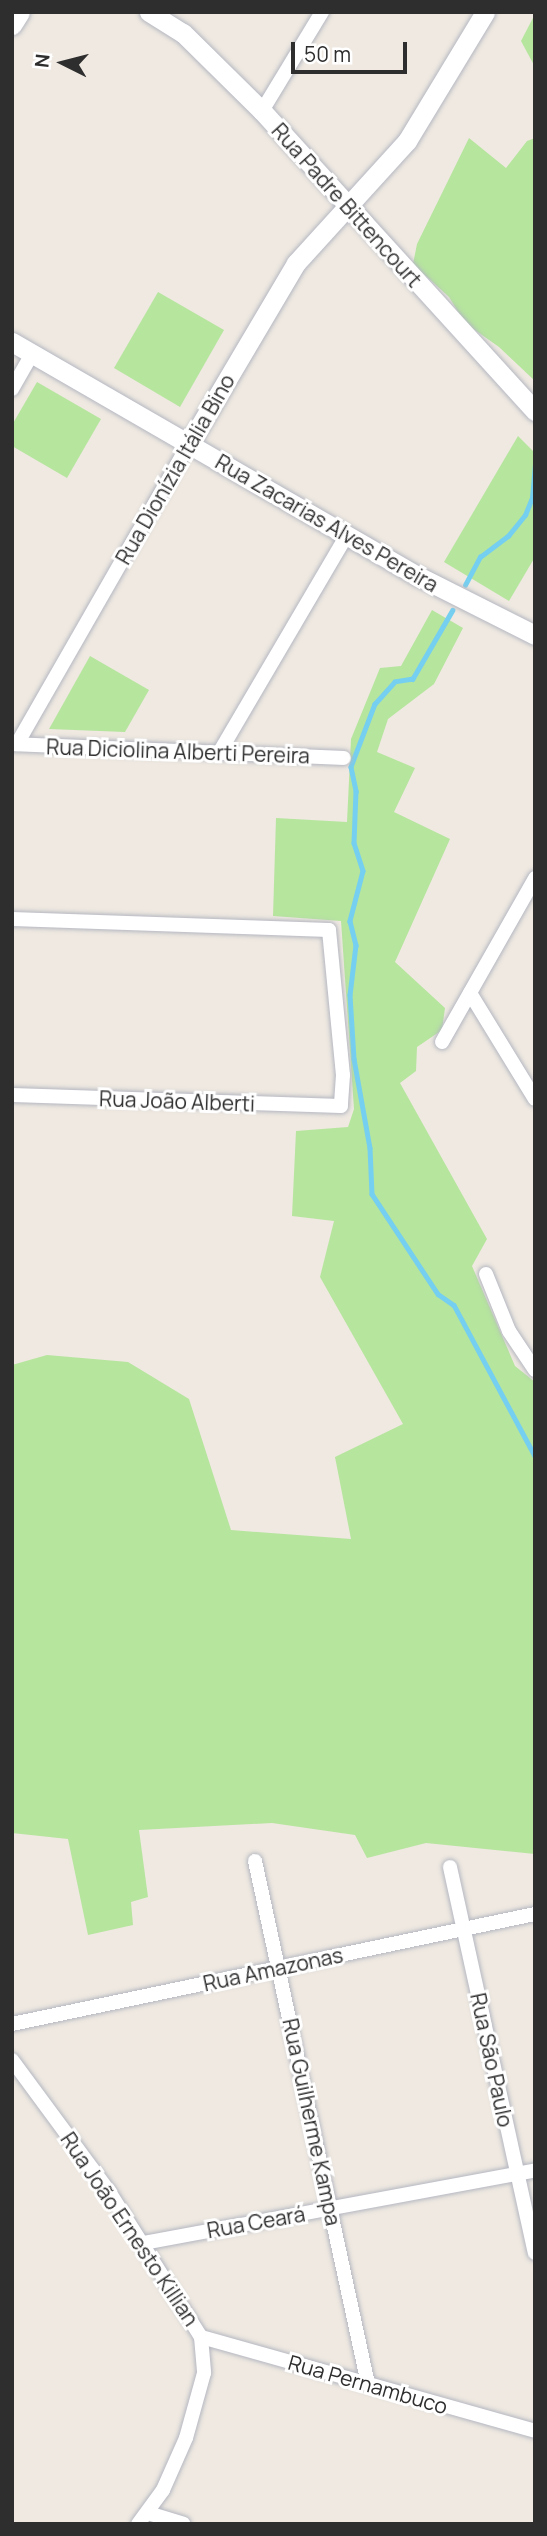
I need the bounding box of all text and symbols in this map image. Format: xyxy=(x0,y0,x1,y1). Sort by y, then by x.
north arrow xyxy=(28,28,98,98)
scale bar xyxy=(295,28,410,72)
text: 50 m xyxy=(304,40,351,68)
text: N xyxy=(28,53,56,69)
street label: Rua Padre Bittencourt xyxy=(267,118,427,292)
street label: Rua Dionízia Itália Bino xyxy=(110,369,240,569)
street label: Rua Zacarias Alves Pereira xyxy=(211,449,443,597)
street label: Rua Diciolina Alberti Pereira xyxy=(46,734,310,768)
street label: Rua João Alberti xyxy=(99,1086,255,1116)
street label: Rua Amazonas xyxy=(201,1942,345,1996)
street label: Rua São Paulo xyxy=(465,1991,519,2129)
street label: Rua Guilherme Kampa xyxy=(278,2016,346,2228)
street label: Rua João Ernesto Killian xyxy=(56,2127,204,2331)
street label: Rua Ceará xyxy=(205,2201,307,2243)
street label: Rua Pernambuco xyxy=(285,2349,451,2419)

